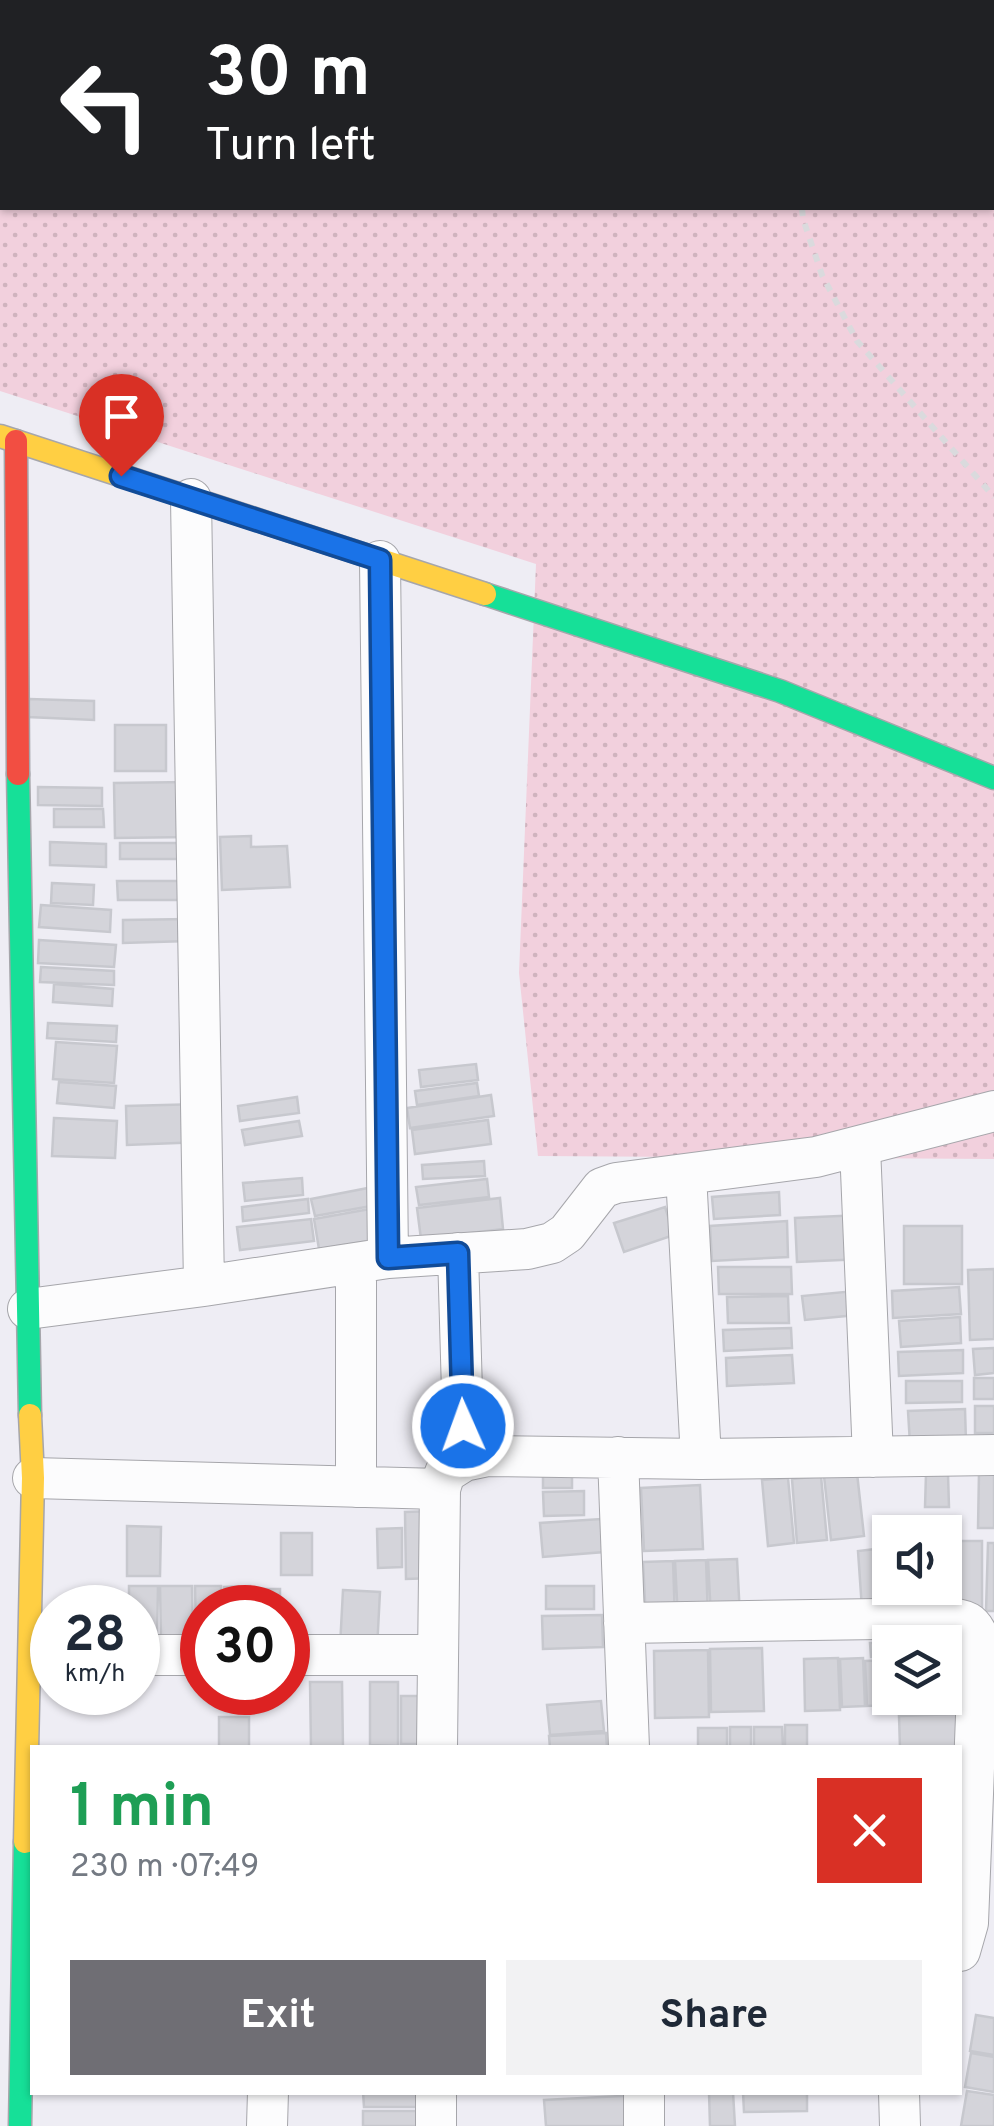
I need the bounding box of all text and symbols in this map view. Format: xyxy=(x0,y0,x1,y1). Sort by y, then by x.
text: 30 m xyxy=(205,32,371,121)
icon: left xyxy=(40,40,170,170)
text: Turn left xyxy=(205,119,376,176)
pin xyxy=(79,374,164,477)
icon: arrive xyxy=(94,389,149,444)
position arrow xyxy=(411,1374,515,1478)
map controls xyxy=(872,1515,962,1715)
button: sound xyxy=(872,1515,962,1605)
speed limit sign: 30 xyxy=(180,1585,310,1715)
text: 28 xyxy=(64,1606,126,1669)
button: layers xyxy=(872,1625,962,1715)
text: km/h xyxy=(65,1659,125,1691)
text: 1 min xyxy=(70,1772,214,1848)
button: close xyxy=(817,1778,922,1883)
text: 230 m · 07:49 xyxy=(70,1848,259,1888)
button: Exit xyxy=(70,1960,486,2075)
button: Share xyxy=(506,1960,922,2075)

